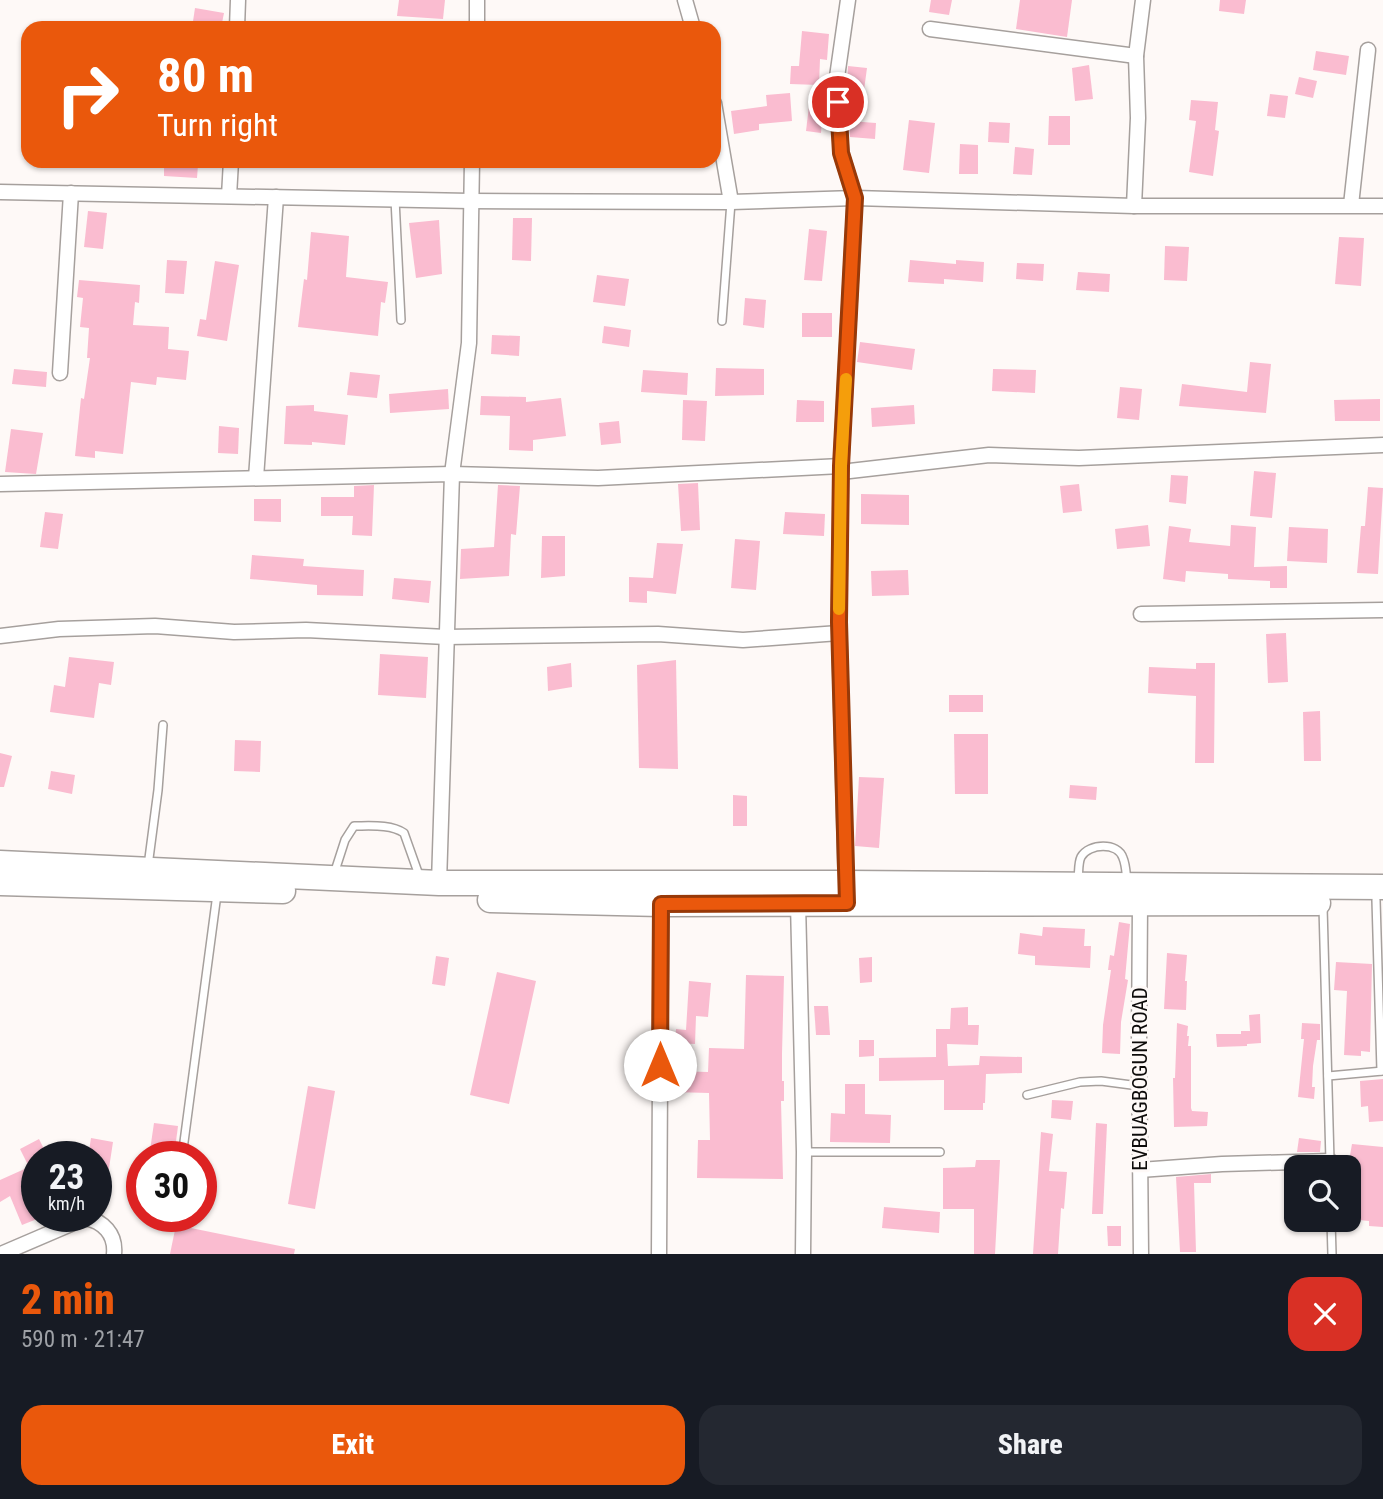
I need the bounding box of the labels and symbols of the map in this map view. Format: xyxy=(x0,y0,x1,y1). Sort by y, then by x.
pin xyxy=(808,72,868,132)
street label: EVBUAGBOGUN ROAD xyxy=(1128,987,1152,1171)
position arrow xyxy=(623,1028,697,1102)
speed limit sign: 30 xyxy=(126,1141,217,1232)

